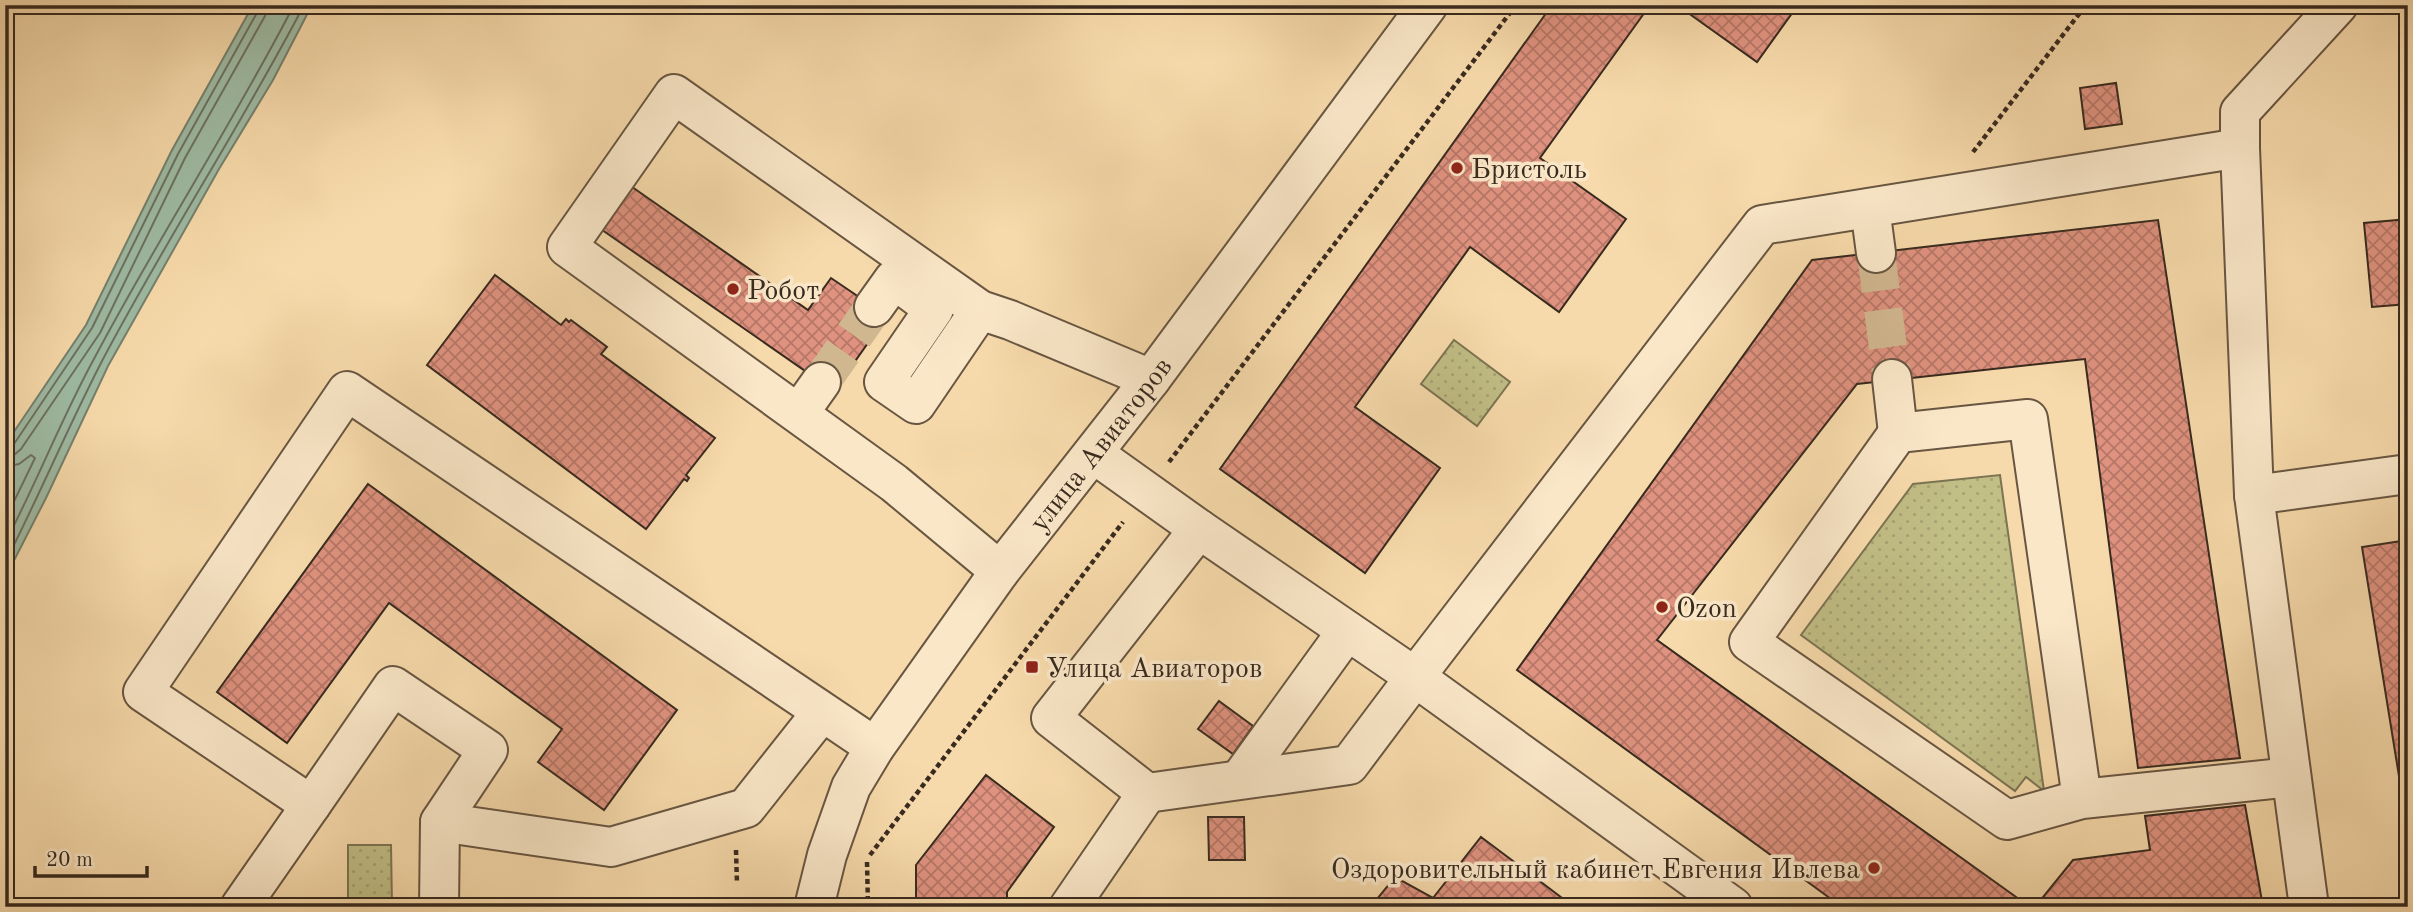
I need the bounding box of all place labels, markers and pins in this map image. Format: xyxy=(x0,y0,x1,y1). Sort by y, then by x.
place label: Бристоль xyxy=(1471,157,1587,185)
marker: Бристоль xyxy=(1449,160,1465,176)
place label: Робот xyxy=(747,278,819,306)
marker: Робот xyxy=(725,281,741,297)
place label: Ozon xyxy=(1676,596,1737,624)
marker: Ozon xyxy=(1654,599,1670,615)
place label: Улица Авиаторов xyxy=(1046,656,1262,684)
marker: Улица Авиаторов xyxy=(1024,659,1040,675)
place label: Оздоровительный кабинет Евгения Ивлева xyxy=(1331,857,1860,885)
marker: Оздоровительный кабинет Евгения Ивлева xyxy=(1866,860,1882,876)

